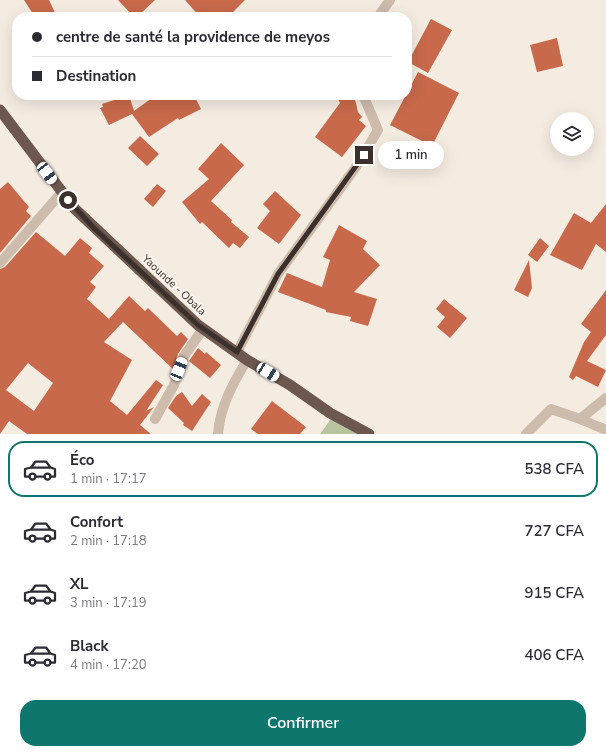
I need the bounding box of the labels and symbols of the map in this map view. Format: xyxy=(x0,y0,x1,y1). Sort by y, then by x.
callout: 1 min xyxy=(378,141,444,169)
route end xyxy=(355,146,373,164)
car xyxy=(35,160,59,186)
route start xyxy=(59,191,77,209)
street label: Yaounde - Obala xyxy=(138,251,209,319)
car xyxy=(169,356,189,382)
car xyxy=(255,361,281,383)

